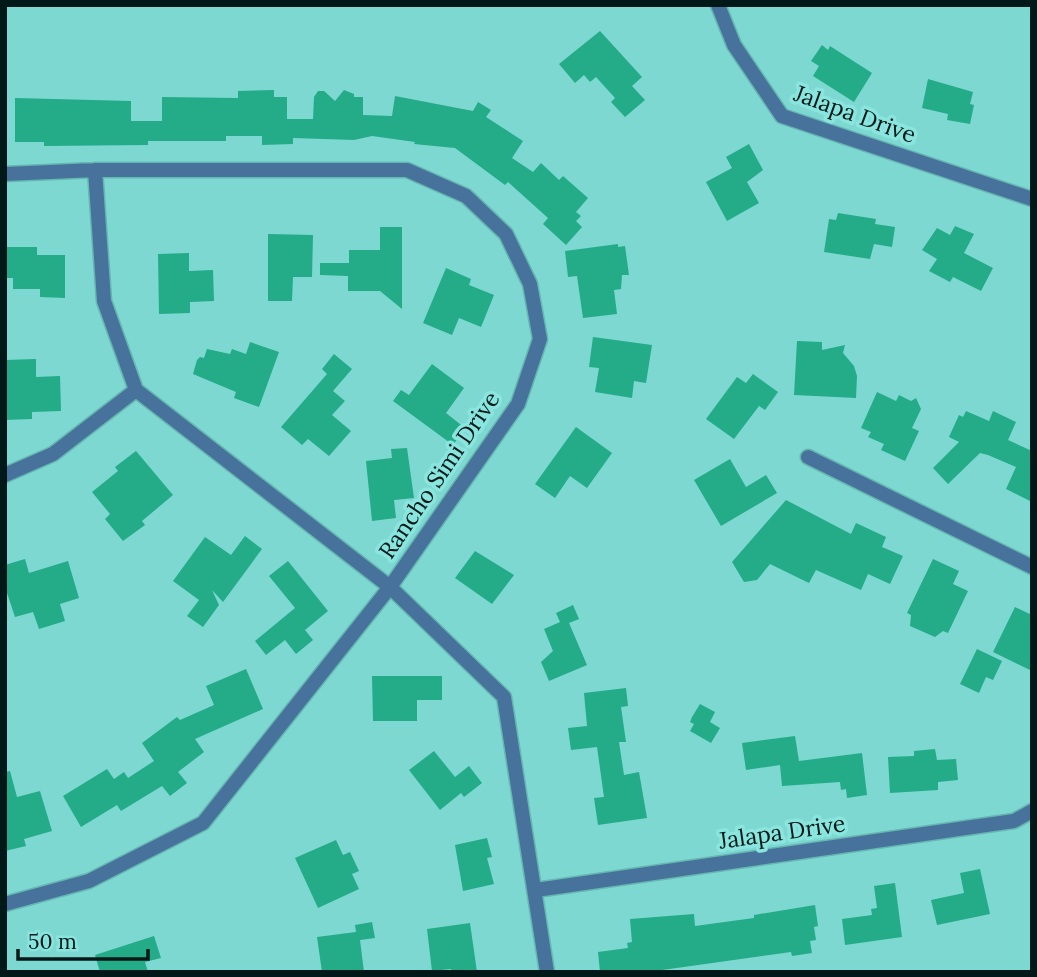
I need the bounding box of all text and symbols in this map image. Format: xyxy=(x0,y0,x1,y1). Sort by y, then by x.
street label: Jalapa Drive xyxy=(789,78,920,149)
street label: Rancho Simi Drive xyxy=(372,385,505,564)
street label: Jalapa Drive xyxy=(716,808,847,855)
scale bar xyxy=(18,918,147,962)
text: 50 m xyxy=(28,928,77,955)

